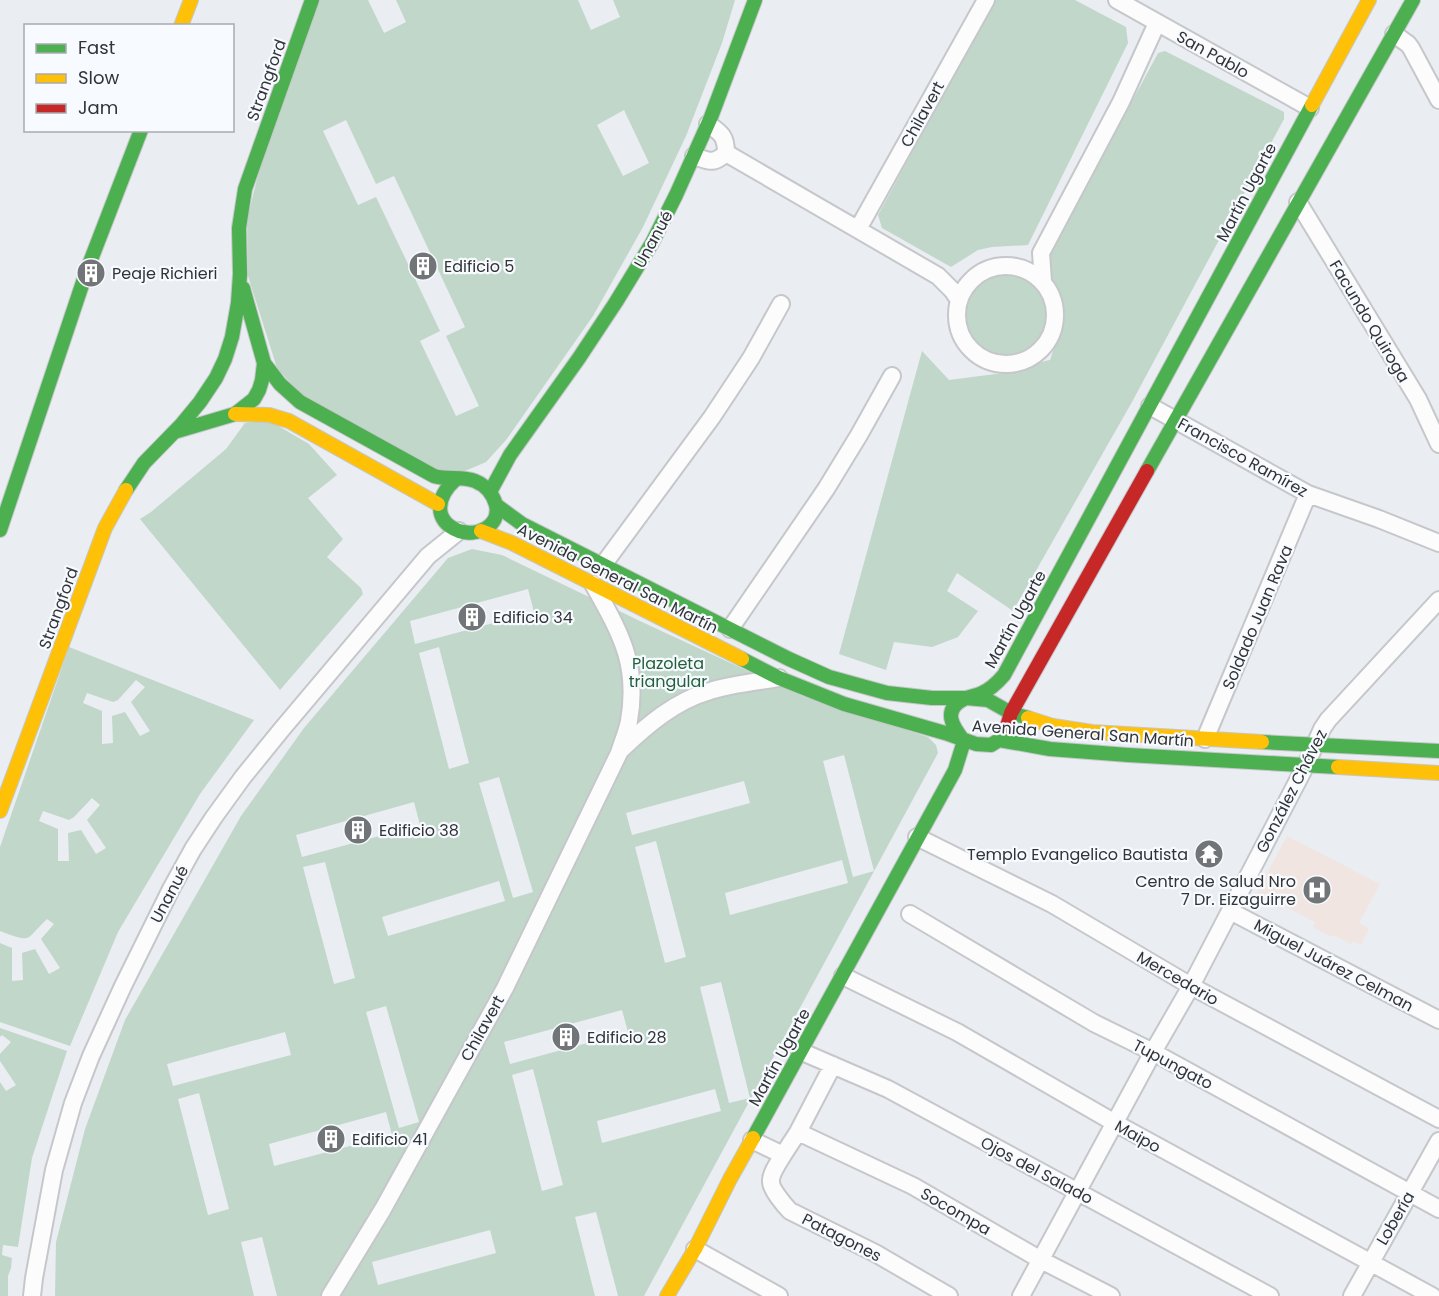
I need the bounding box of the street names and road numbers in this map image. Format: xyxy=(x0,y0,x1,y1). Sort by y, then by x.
street label: San Pablo xyxy=(1172,25,1253,84)
street label: Strangford xyxy=(241,36,292,124)
street label: Chilavert xyxy=(895,77,950,151)
street label: Martín Ugarte xyxy=(1211,139,1282,246)
street label: Unanué xyxy=(628,206,679,272)
street label: Facundo Quiroga xyxy=(1324,256,1415,387)
street label: Francisco Ramírez xyxy=(1174,412,1312,503)
street label: Avenida General San Martín xyxy=(513,518,722,639)
street label: Soldado Juan Rava xyxy=(1217,541,1298,693)
street label: Strangford xyxy=(33,564,84,652)
street label: Martín Ugarte xyxy=(979,566,1052,672)
street label: Avenida General San Martín xyxy=(971,714,1195,753)
street label: González Chávez xyxy=(1250,725,1333,857)
street label: Unanué xyxy=(145,861,194,927)
street label: Miguel Juárez Celman xyxy=(1250,914,1418,1017)
street label: Mercedario xyxy=(1133,946,1223,1011)
street label: Chilavert xyxy=(455,991,510,1065)
street label: Martín Ugarte xyxy=(743,1004,816,1110)
street label: Tupungato xyxy=(1129,1034,1217,1095)
street label: Maipo xyxy=(1110,1114,1165,1159)
street label: Ojos del Salado xyxy=(976,1131,1097,1210)
street label: Socompa xyxy=(916,1182,995,1241)
street label: Lobería xyxy=(1371,1187,1420,1249)
street label: Patagones xyxy=(798,1208,885,1267)

